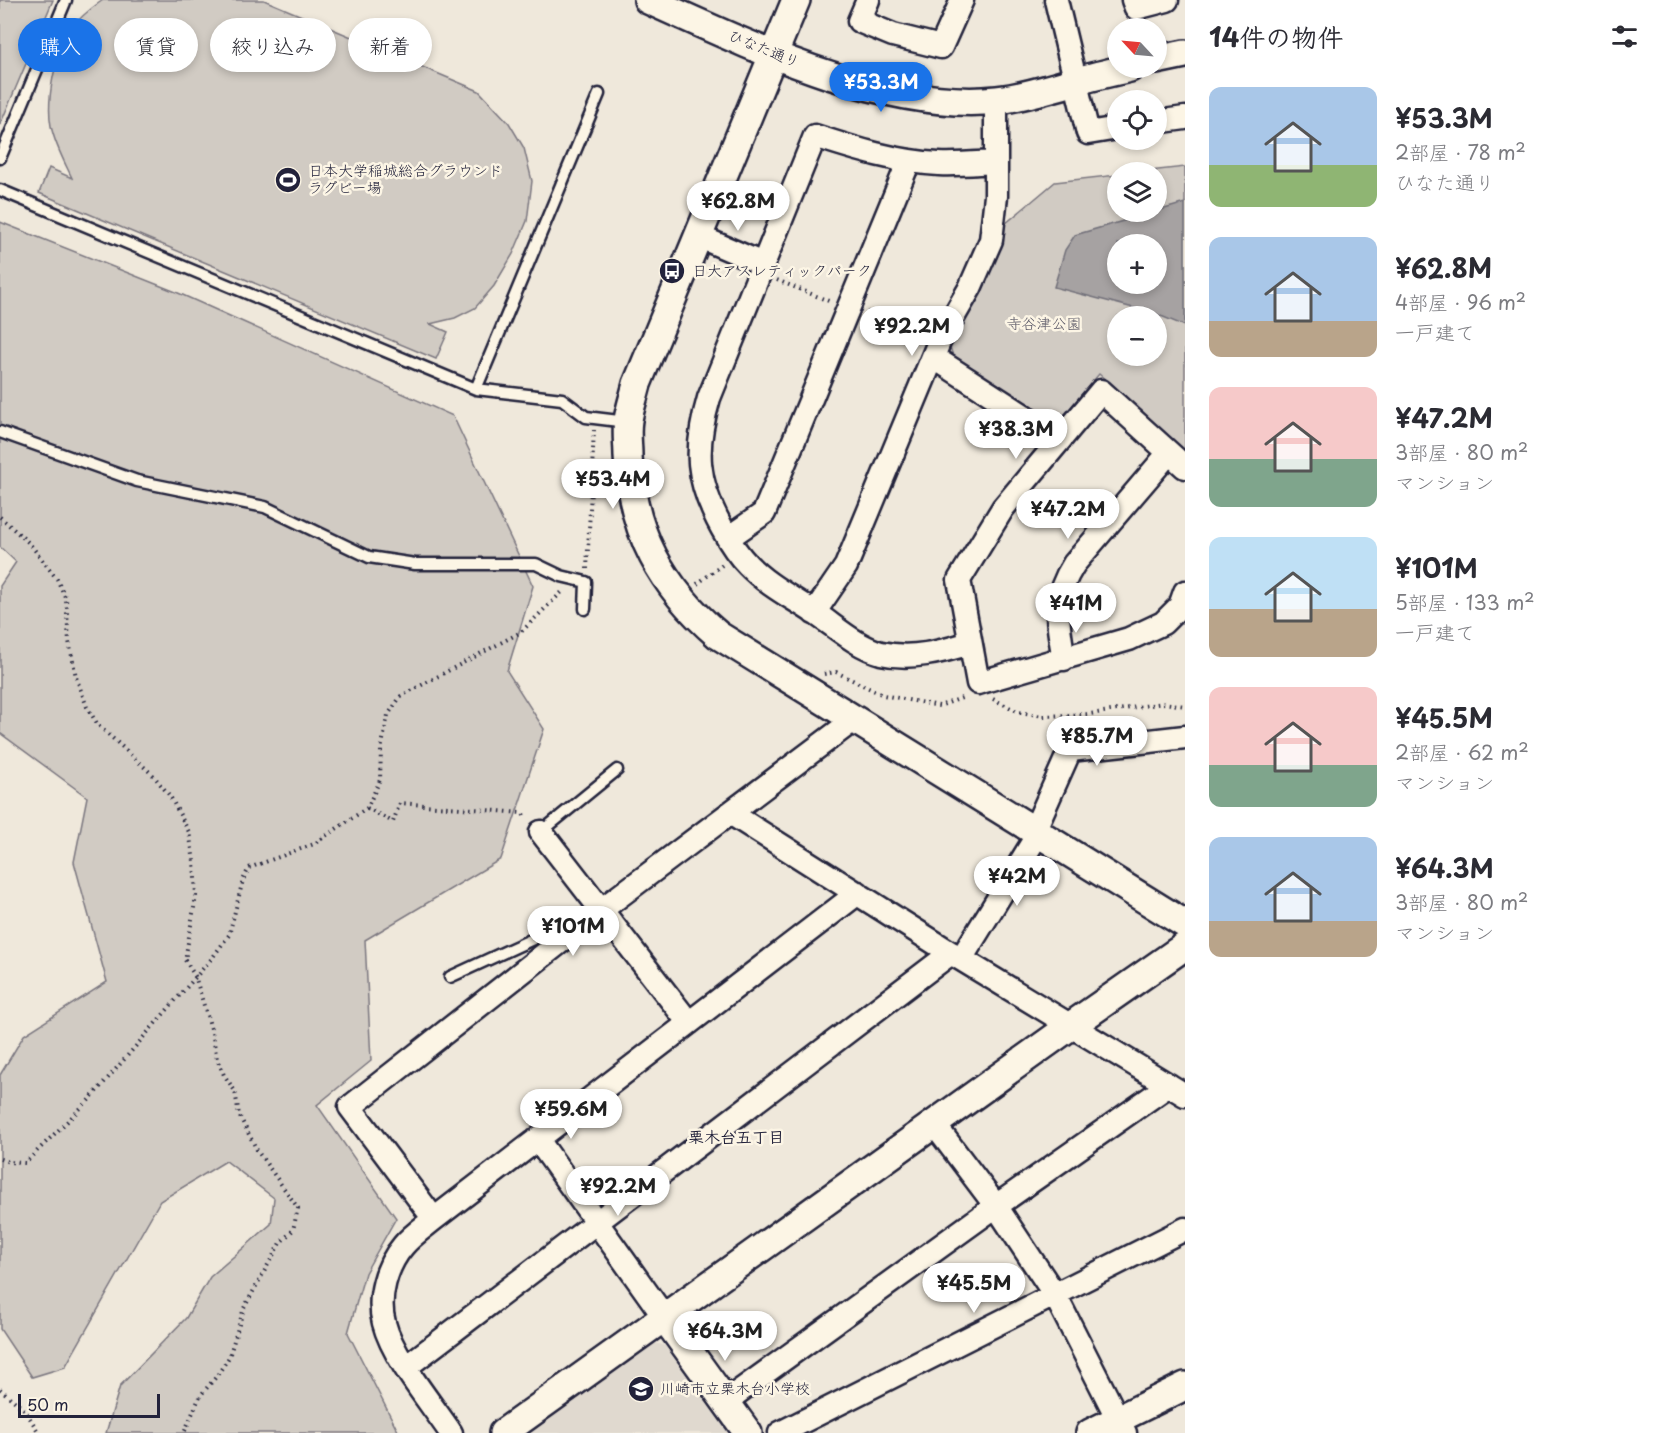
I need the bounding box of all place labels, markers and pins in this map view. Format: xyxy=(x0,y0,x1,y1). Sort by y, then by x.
pin: ¥53.3M xyxy=(832,62,930,113)
place label: 日本大学稲城総合グラウンド ラグビー場 xyxy=(308,158,503,198)
sports icon: 日本大学稲城総合グラウンド ラグビー場 xyxy=(273,165,303,195)
pin: ¥62.8M xyxy=(689,181,787,232)
bus stop icon: 日大アスレティックパーク xyxy=(657,256,687,286)
place label: 日大アスレティックパーク xyxy=(692,258,872,281)
pin: ¥92.2M xyxy=(863,306,961,357)
pin: ¥38.3M xyxy=(967,409,1065,460)
pin: ¥53.4M xyxy=(564,459,662,510)
pin: ¥47.2M xyxy=(1019,489,1117,540)
pin: ¥41M xyxy=(1040,583,1112,634)
pin: ¥85.7M xyxy=(1048,716,1146,767)
pin: ¥42M xyxy=(981,856,1053,907)
pin: ¥101M xyxy=(531,906,615,957)
pin: ¥59.6M xyxy=(522,1089,620,1140)
pin: ¥92.2M xyxy=(569,1166,667,1217)
pin: ¥45.5M xyxy=(925,1263,1023,1314)
pin: ¥64.3M xyxy=(676,1311,774,1362)
school or university icon: 川崎市立栗木台小学校 xyxy=(626,1374,656,1404)
place label: 川崎市立栗木台小学校 xyxy=(660,1376,810,1399)

